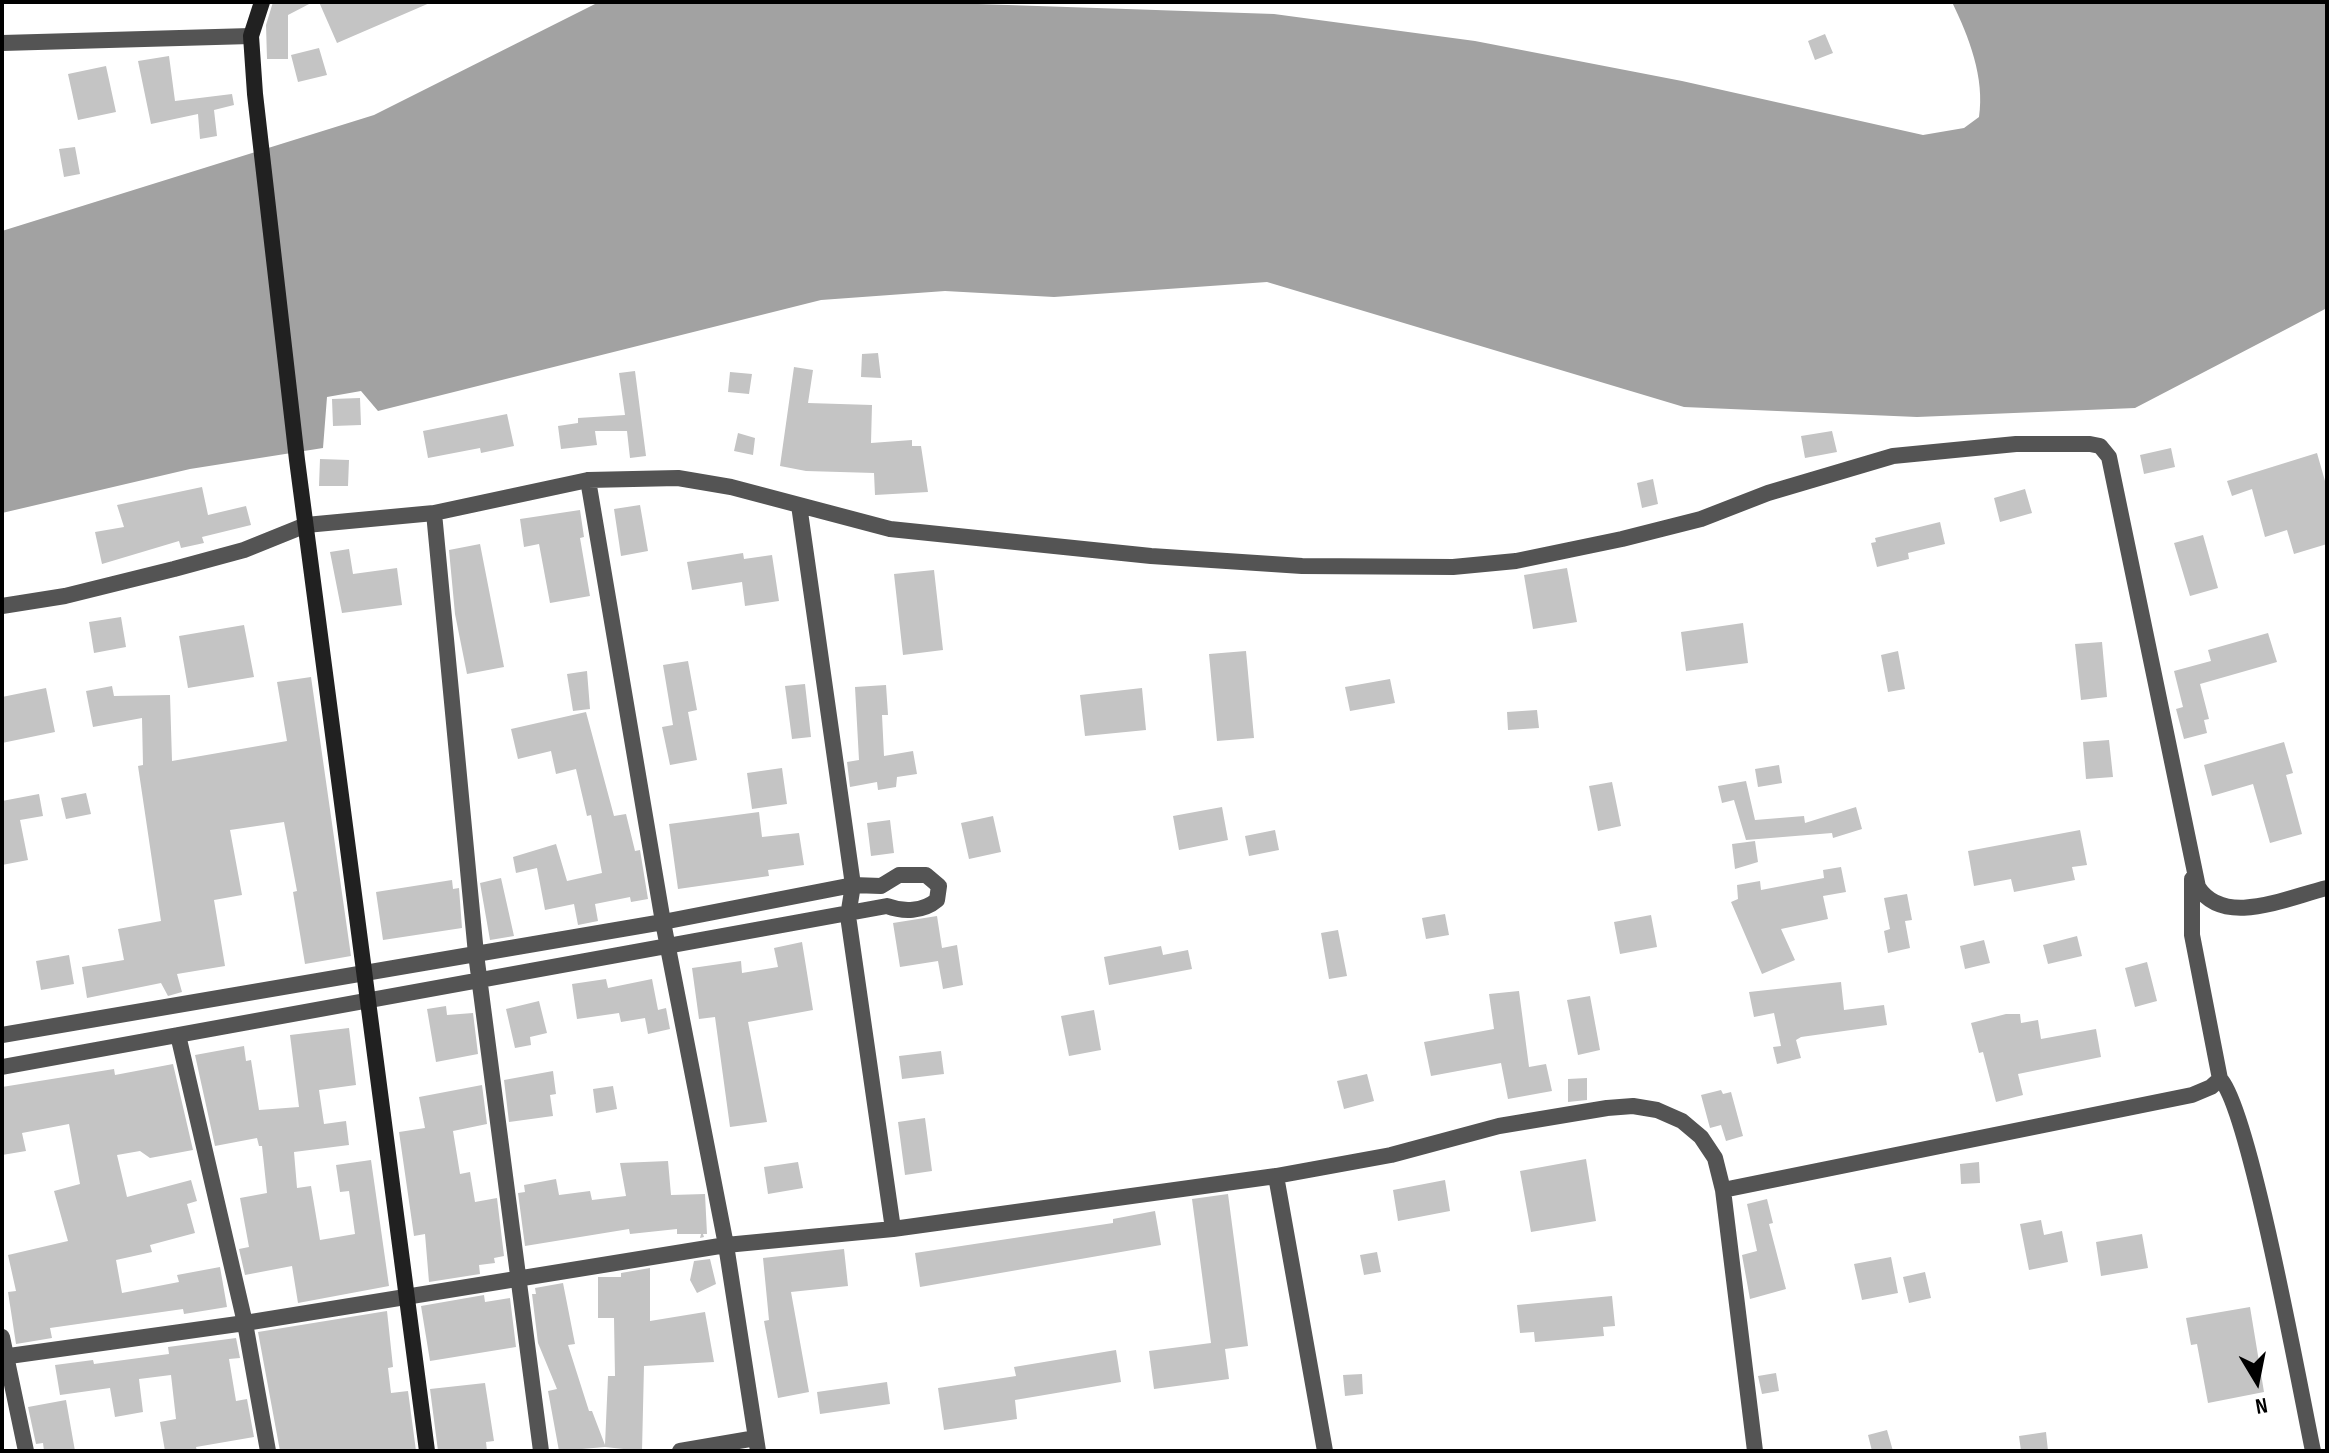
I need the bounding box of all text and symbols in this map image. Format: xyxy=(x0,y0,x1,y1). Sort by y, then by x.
north arrow xyxy=(2217,1341,2297,1421)
text: N xyxy=(2253,1391,2269,1419)

